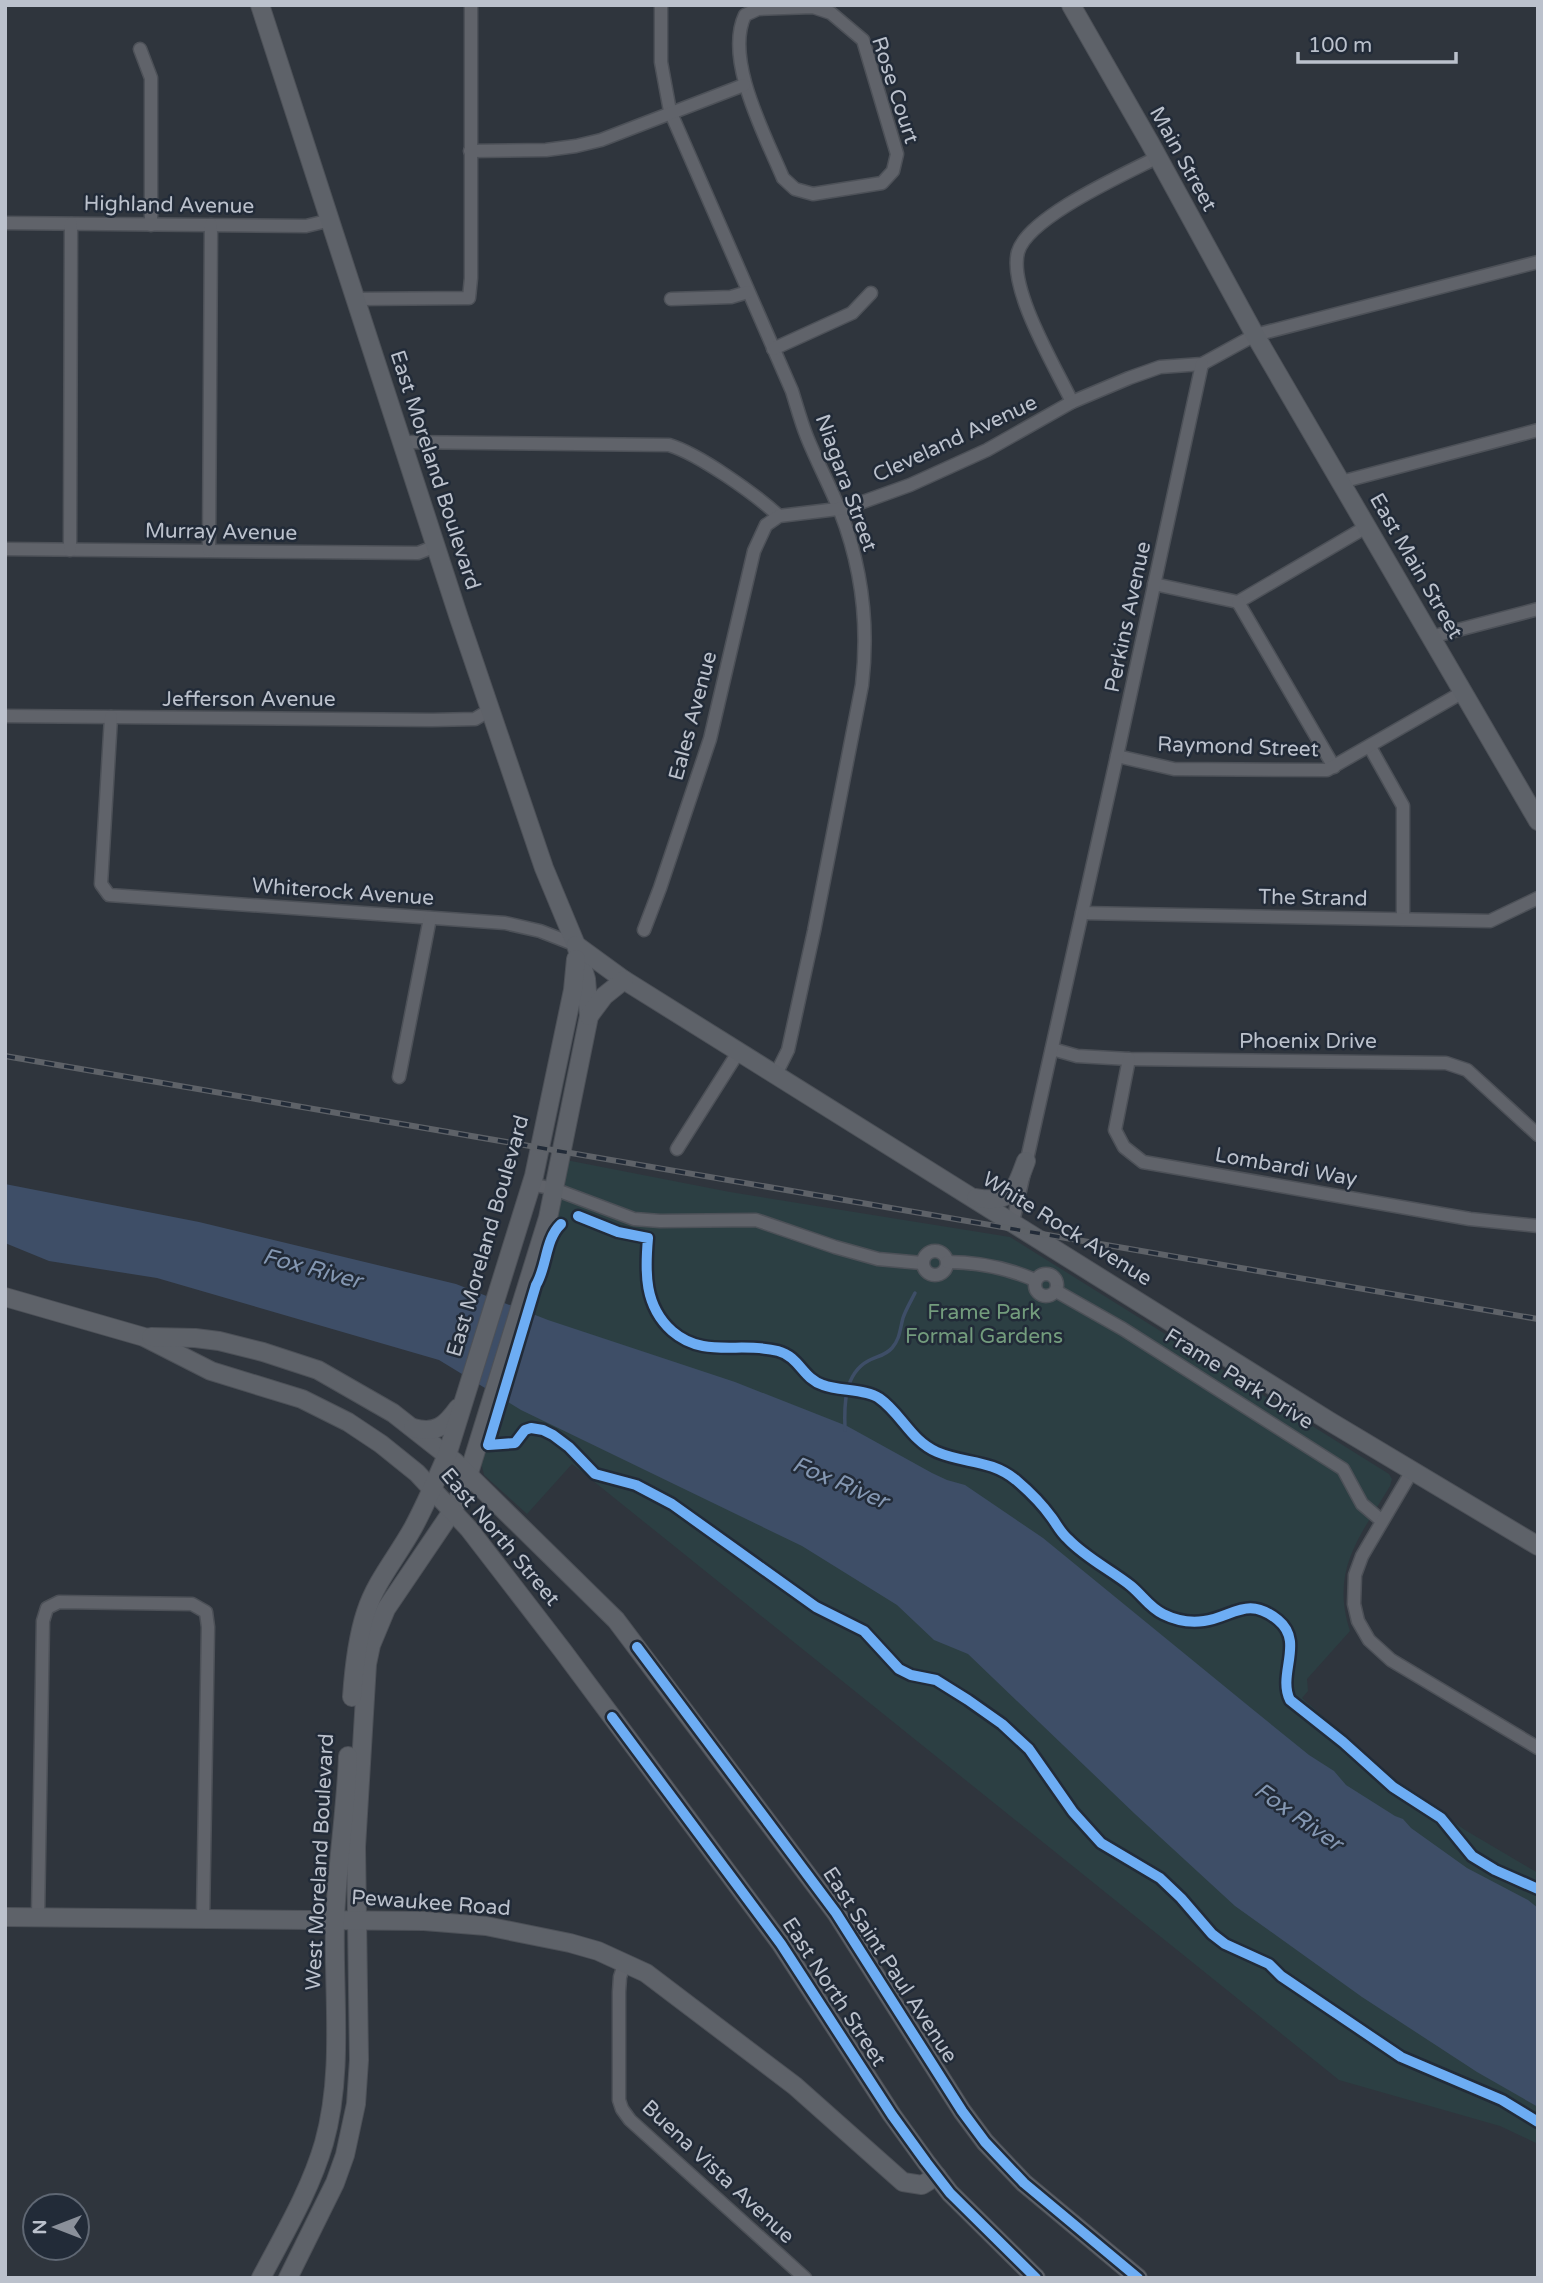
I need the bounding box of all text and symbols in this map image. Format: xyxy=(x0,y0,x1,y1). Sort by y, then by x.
scale bar xyxy=(1298,21,1456,65)
street label: Rose Court xyxy=(866,33,924,147)
text: 100 m xyxy=(1308,33,1372,58)
street label: Main Street xyxy=(1144,102,1222,216)
street label: Highland Avenue xyxy=(83,191,255,219)
street label: East Moreland Boulevard xyxy=(384,347,486,593)
street label: Cleveland Avenue xyxy=(869,390,1041,488)
street label: Niagara Street xyxy=(810,411,882,555)
street label: East Main Street xyxy=(1364,489,1468,643)
street label: Murray Avenue xyxy=(145,518,298,546)
street label: Perkins Avenue xyxy=(1100,539,1156,695)
street label: Eales Avenue xyxy=(664,648,722,783)
street label: Jefferson Avenue xyxy=(162,687,336,712)
street label: Raymond Street xyxy=(1157,732,1319,762)
street label: Whiterock Avenue xyxy=(251,873,435,911)
street label: The Strand xyxy=(1258,885,1368,911)
street label: Phoenix Drive xyxy=(1239,1029,1377,1054)
street label: East Moreland Boulevard xyxy=(441,1112,535,1360)
street label: Lombardi Way xyxy=(1213,1142,1359,1192)
street label: White Rock Avenue xyxy=(977,1167,1157,1291)
water label: Fox River xyxy=(260,1242,368,1296)
park label: Frame Park Formal Gardens xyxy=(905,1300,1063,1349)
street label: Frame Park Drive xyxy=(1160,1323,1318,1435)
water label: Fox River xyxy=(788,1450,895,1517)
street label: East North Street xyxy=(435,1463,565,1611)
street label: West Moreland Boulevard xyxy=(301,1733,339,1991)
water label: Fox River xyxy=(1249,1777,1350,1859)
street label: East Saint Paul Avenue xyxy=(817,1862,963,2068)
street label: Pewaukee Road xyxy=(350,1885,512,1921)
street label: East North Street xyxy=(777,1913,891,2071)
street label: Buena Vista Avenue xyxy=(637,2095,799,2249)
north arrow xyxy=(21,2192,91,2262)
text: N xyxy=(29,2219,51,2235)

